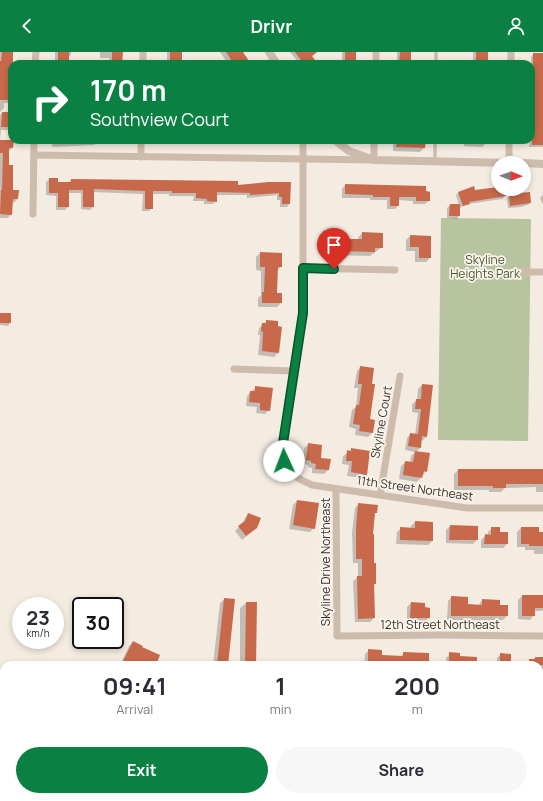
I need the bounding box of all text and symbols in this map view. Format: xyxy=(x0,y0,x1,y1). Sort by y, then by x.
text: Drivr xyxy=(251,14,292,38)
icon: back xyxy=(16,15,38,37)
icon: person xyxy=(505,15,527,37)
text: 170 m xyxy=(90,71,166,109)
icon: right xyxy=(24,76,76,128)
text: Southview Court xyxy=(90,107,229,131)
north arrow xyxy=(491,156,531,196)
map controls xyxy=(491,156,531,196)
pin xyxy=(317,228,351,269)
icon: arrive xyxy=(323,234,345,256)
park label: Skyline Heights Park xyxy=(450,251,521,282)
street label: Skyline Court xyxy=(366,384,396,460)
position arrow xyxy=(263,440,305,482)
street label: 11th Street Northeast xyxy=(356,471,475,505)
street label: Skyline Drive Northeast xyxy=(317,498,334,626)
speed limit sign: 30 xyxy=(72,597,124,649)
text: 23 xyxy=(26,604,50,631)
street label: 12th Street Northeast xyxy=(380,616,500,633)
text: km/h xyxy=(26,626,50,640)
text: 09:41 xyxy=(103,669,167,702)
text: 1 xyxy=(275,669,286,702)
text: 200 xyxy=(394,669,440,702)
text: Arrival xyxy=(116,700,153,718)
text: min xyxy=(270,700,291,718)
text: m xyxy=(412,700,423,718)
button: Exit xyxy=(16,747,268,793)
button: Share xyxy=(276,747,527,793)

